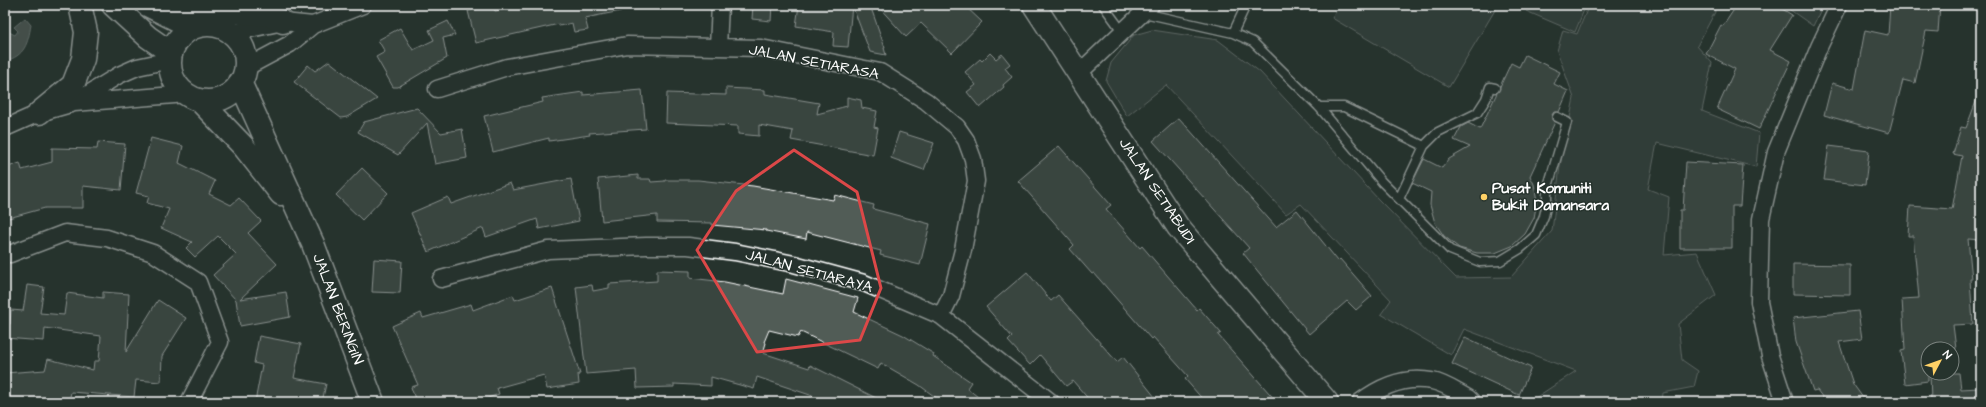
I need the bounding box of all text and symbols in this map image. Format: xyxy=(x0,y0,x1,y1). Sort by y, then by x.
street label: JALAN SETIARASA xyxy=(747,39,881,85)
street label: JALAN SETIABUDI xyxy=(1114,134,1200,248)
place label: Pusat Komuniti Bukit Damansara xyxy=(1492,178,1609,216)
marker: Pusat Komuniti Bukit Damansara xyxy=(1479,192,1489,202)
street label: JALAN SETIARAYA xyxy=(743,244,875,298)
street label: JALAN BERINGIN xyxy=(307,251,369,367)
north arrow xyxy=(1920,341,1960,381)
text: N xyxy=(1939,347,1955,362)

